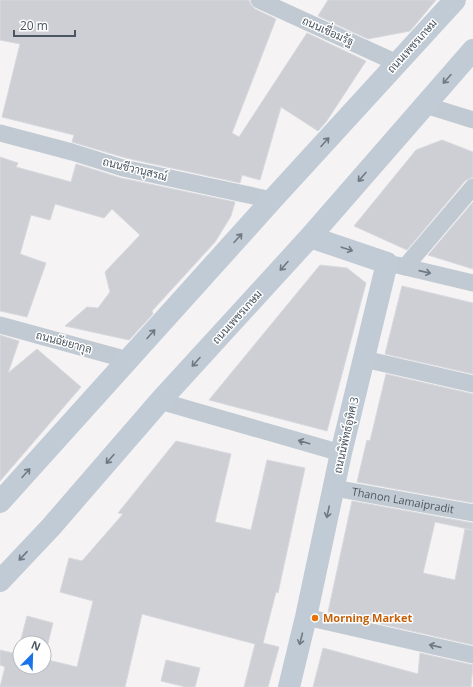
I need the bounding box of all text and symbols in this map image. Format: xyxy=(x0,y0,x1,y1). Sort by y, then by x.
street label: ถนนเชื่อมรัฐ xyxy=(300,10,358,50)
scale bar xyxy=(14,12,75,38)
street label: ถนนเพชรเกษม xyxy=(383,16,440,76)
text: 20 m xyxy=(20,17,48,34)
one-way arrow xyxy=(443,74,452,84)
one-way arrow xyxy=(320,137,329,147)
street label: ถนนชีวานุสรณ์ xyxy=(101,153,169,186)
one-way arrow xyxy=(357,172,366,183)
one-way arrow xyxy=(233,233,242,243)
one-way arrow xyxy=(341,246,353,254)
one-way arrow xyxy=(279,261,289,271)
one-way arrow xyxy=(418,268,431,276)
street label: ถนนเพชรเกษม xyxy=(208,287,265,347)
street label: ถนนฉัยยากุล xyxy=(34,327,94,358)
one-way arrow xyxy=(146,329,155,340)
one-way arrow xyxy=(191,357,201,367)
street label: ถนนนิพัทธ์อุทิศ 3 xyxy=(329,395,364,475)
one-way arrow xyxy=(297,438,310,445)
one-way arrow xyxy=(106,454,115,465)
one-way arrow xyxy=(21,468,30,478)
street label: Thanon Lamaipradit xyxy=(351,483,455,516)
one-way arrow xyxy=(324,505,332,518)
one-way arrow xyxy=(19,551,28,561)
place label: Morning Market xyxy=(323,610,412,625)
marker: Morning Market xyxy=(310,613,320,623)
one-way arrow xyxy=(296,632,304,645)
north arrow xyxy=(12,635,52,675)
text: N xyxy=(29,637,43,654)
one-way arrow xyxy=(429,642,442,650)

